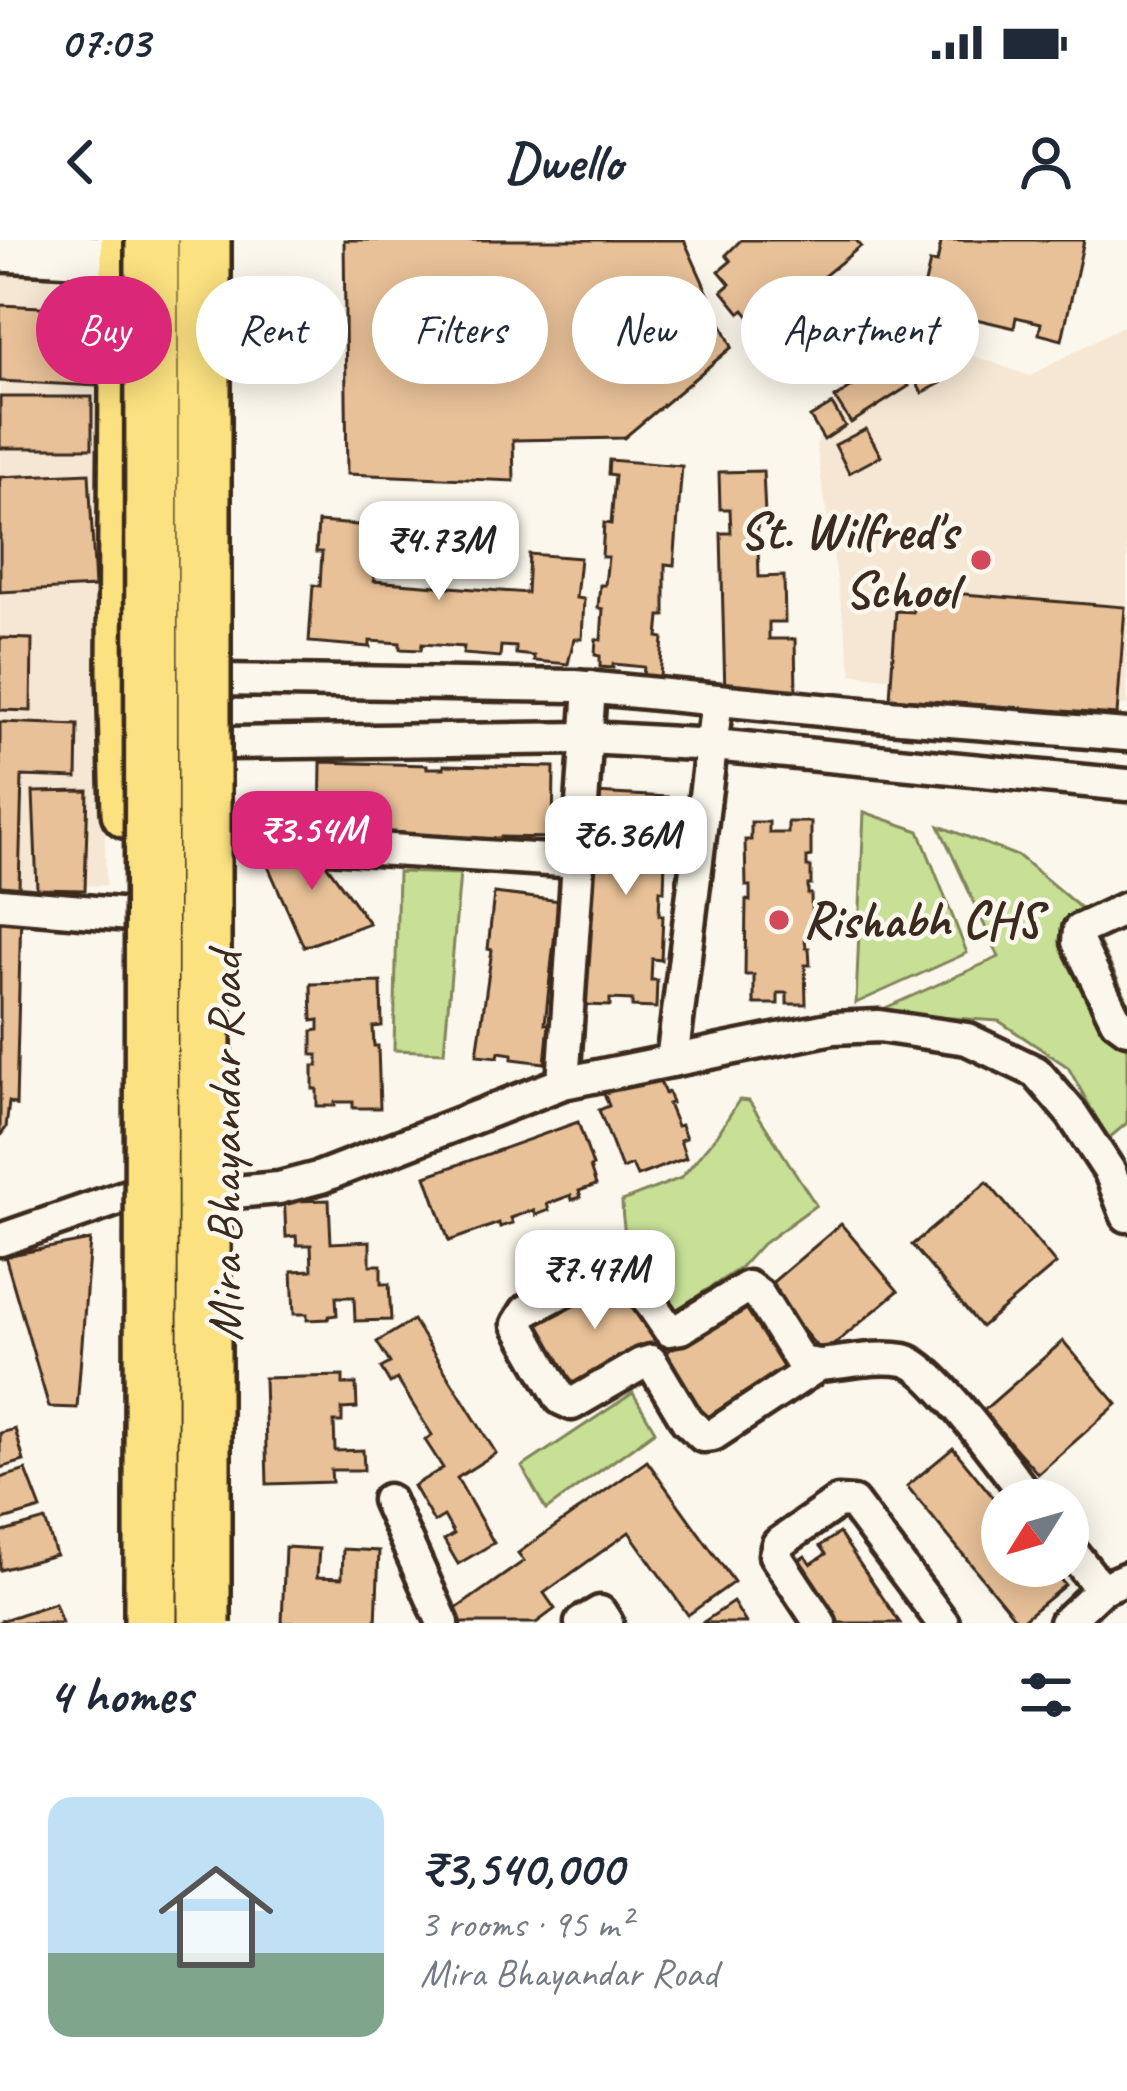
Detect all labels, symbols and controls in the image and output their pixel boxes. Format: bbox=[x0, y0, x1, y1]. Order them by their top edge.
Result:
text: 07:03 bbox=[60, 14, 150, 71]
text: Dwello bbox=[505, 128, 622, 196]
icon: back bbox=[48, 129, 114, 195]
icon: person bbox=[1013, 129, 1079, 195]
chip: Buy bbox=[36, 276, 172, 384]
chip: Rent bbox=[196, 276, 348, 384]
chip: Filters bbox=[372, 276, 548, 384]
chip: New bbox=[572, 276, 717, 384]
chip: Apartment bbox=[741, 276, 979, 384]
place label: St. Wilfred's School bbox=[739, 499, 966, 622]
pin: ₹4.73M bbox=[341, 501, 537, 603]
text: ₹4.73M bbox=[386, 515, 492, 564]
marker: St. Wilfred's School bbox=[968, 547, 994, 573]
pin: ₹3.54M bbox=[214, 791, 410, 893]
pin: ₹6.36M bbox=[528, 796, 724, 898]
text: ₹3.54M bbox=[259, 805, 365, 854]
text: ₹6.36M bbox=[572, 810, 680, 859]
place label: Rishabh CHS bbox=[803, 888, 1049, 952]
marker: Rishabh CHS bbox=[766, 907, 792, 933]
street label: Mira Bhayandar Road bbox=[192, 945, 256, 1342]
pin: ₹7.47M bbox=[497, 1230, 693, 1332]
text: ₹7.47M bbox=[542, 1244, 648, 1293]
north arrow bbox=[981, 1479, 1089, 1587]
map controls bbox=[981, 1479, 1089, 1587]
icon: filters bbox=[1013, 1662, 1079, 1728]
text: 4 homes bbox=[48, 1663, 192, 1727]
text: ₹3,540,000 bbox=[420, 1836, 623, 1900]
icon: home bbox=[144, 1845, 288, 1989]
text: 3 rooms · 95 m² bbox=[420, 1900, 631, 1949]
text: Mira Bhayandar Road bbox=[420, 1949, 718, 1998]

